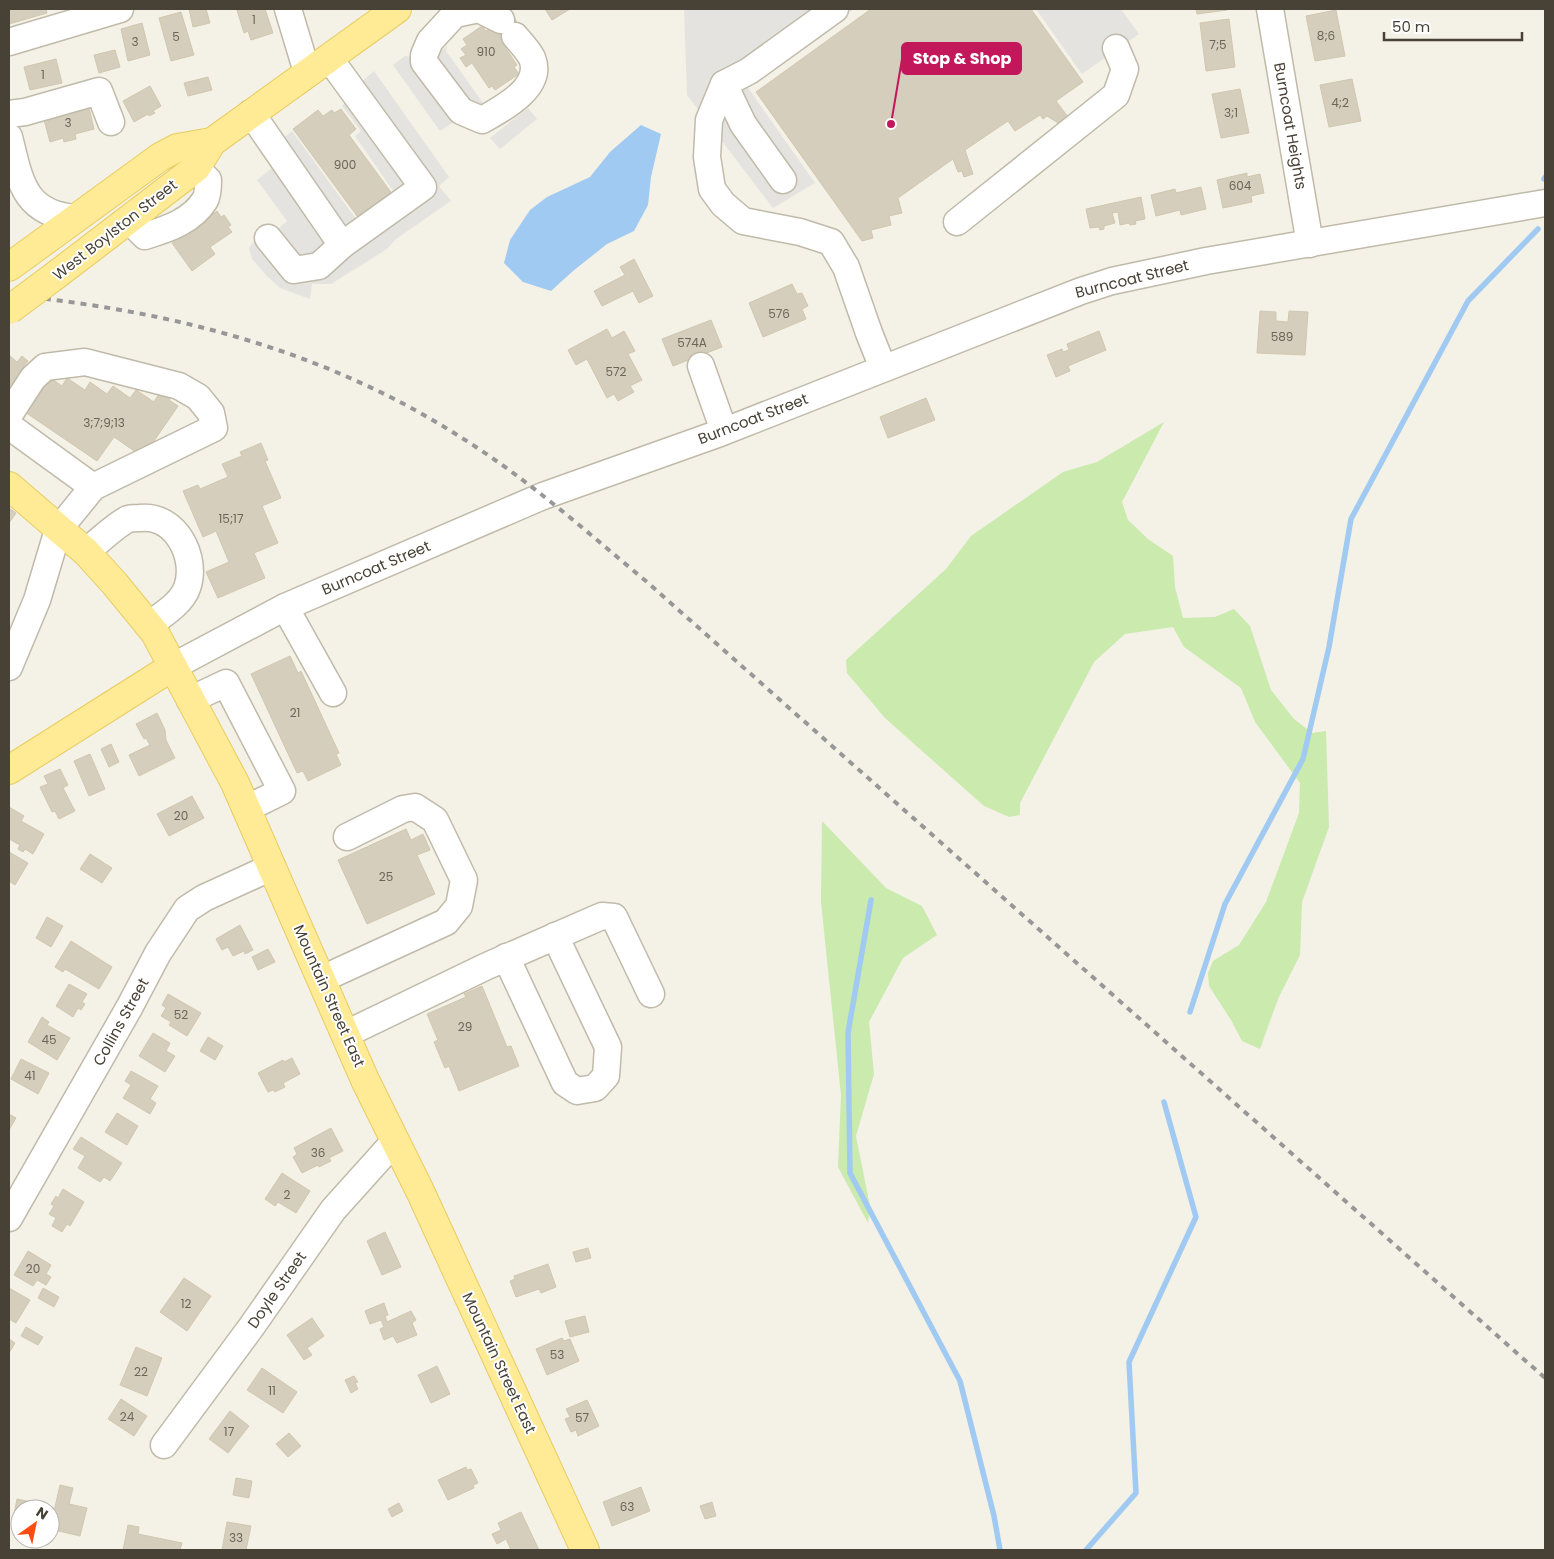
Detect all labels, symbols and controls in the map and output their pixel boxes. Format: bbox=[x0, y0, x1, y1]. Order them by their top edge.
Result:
scale bar bbox=[1384, 10, 1522, 42]
house number: 1 bbox=[252, 11, 256, 28]
text: 50 m bbox=[1392, 16, 1430, 37]
house number: 8;6 bbox=[1317, 27, 1335, 44]
house number: 5 bbox=[172, 28, 180, 45]
house number: 3 bbox=[131, 33, 139, 50]
house number: 7;5 bbox=[1209, 36, 1227, 53]
house number: 910 bbox=[477, 43, 495, 60]
callout: Stop & Shop bbox=[902, 43, 1021, 74]
text: Stop & Shop bbox=[913, 47, 1011, 70]
street label: Burncoat Heights bbox=[1269, 61, 1312, 191]
house number: 1 bbox=[41, 66, 45, 83]
house number: 4;2 bbox=[1331, 94, 1349, 111]
house number: 3;1 bbox=[1224, 104, 1238, 121]
house number: 3 bbox=[64, 114, 72, 131]
house number: 900 bbox=[334, 156, 356, 173]
street label: West Boylston Street bbox=[48, 174, 181, 285]
house number: 604 bbox=[1229, 177, 1252, 194]
street label: Burncoat Street bbox=[1073, 254, 1191, 303]
house number: 576 bbox=[768, 305, 790, 322]
house number: 589 bbox=[1271, 328, 1293, 345]
house number: 574A bbox=[677, 334, 707, 351]
house number: 572 bbox=[606, 363, 627, 380]
street label: Burncoat Street bbox=[695, 388, 811, 449]
house number: 3;7;9;13 bbox=[83, 414, 125, 431]
house number: 15;17 bbox=[219, 510, 244, 527]
street label: Burncoat Street bbox=[318, 535, 433, 600]
house number: 21 bbox=[290, 704, 300, 721]
house number: 20 bbox=[174, 807, 188, 824]
house number: 25 bbox=[379, 868, 393, 885]
street label: Mountain Street East bbox=[289, 921, 370, 1070]
street label: Collins Street bbox=[88, 974, 153, 1070]
house number: 52 bbox=[174, 1006, 188, 1023]
house number: 29 bbox=[458, 1018, 472, 1035]
house number: 45 bbox=[41, 1031, 57, 1048]
house number: 41 bbox=[24, 1067, 36, 1084]
house number: 36 bbox=[311, 1144, 325, 1161]
house number: 2 bbox=[284, 1186, 291, 1203]
street label: Doyle Street bbox=[242, 1247, 311, 1332]
house number: 20 bbox=[26, 1260, 40, 1277]
street label: Mountain Street East bbox=[457, 1289, 541, 1437]
house number: 12 bbox=[181, 1295, 191, 1312]
house number: 53 bbox=[550, 1346, 564, 1363]
house number: 22 bbox=[134, 1363, 148, 1380]
house number: 11 bbox=[268, 1382, 276, 1399]
house number: 24 bbox=[120, 1408, 135, 1425]
house number: 57 bbox=[575, 1409, 589, 1426]
house number: 17 bbox=[224, 1423, 235, 1440]
house number: 63 bbox=[620, 1498, 634, 1515]
north arrow bbox=[10, 1499, 60, 1549]
text: N bbox=[32, 1502, 52, 1524]
house number: 33 bbox=[229, 1529, 243, 1546]

